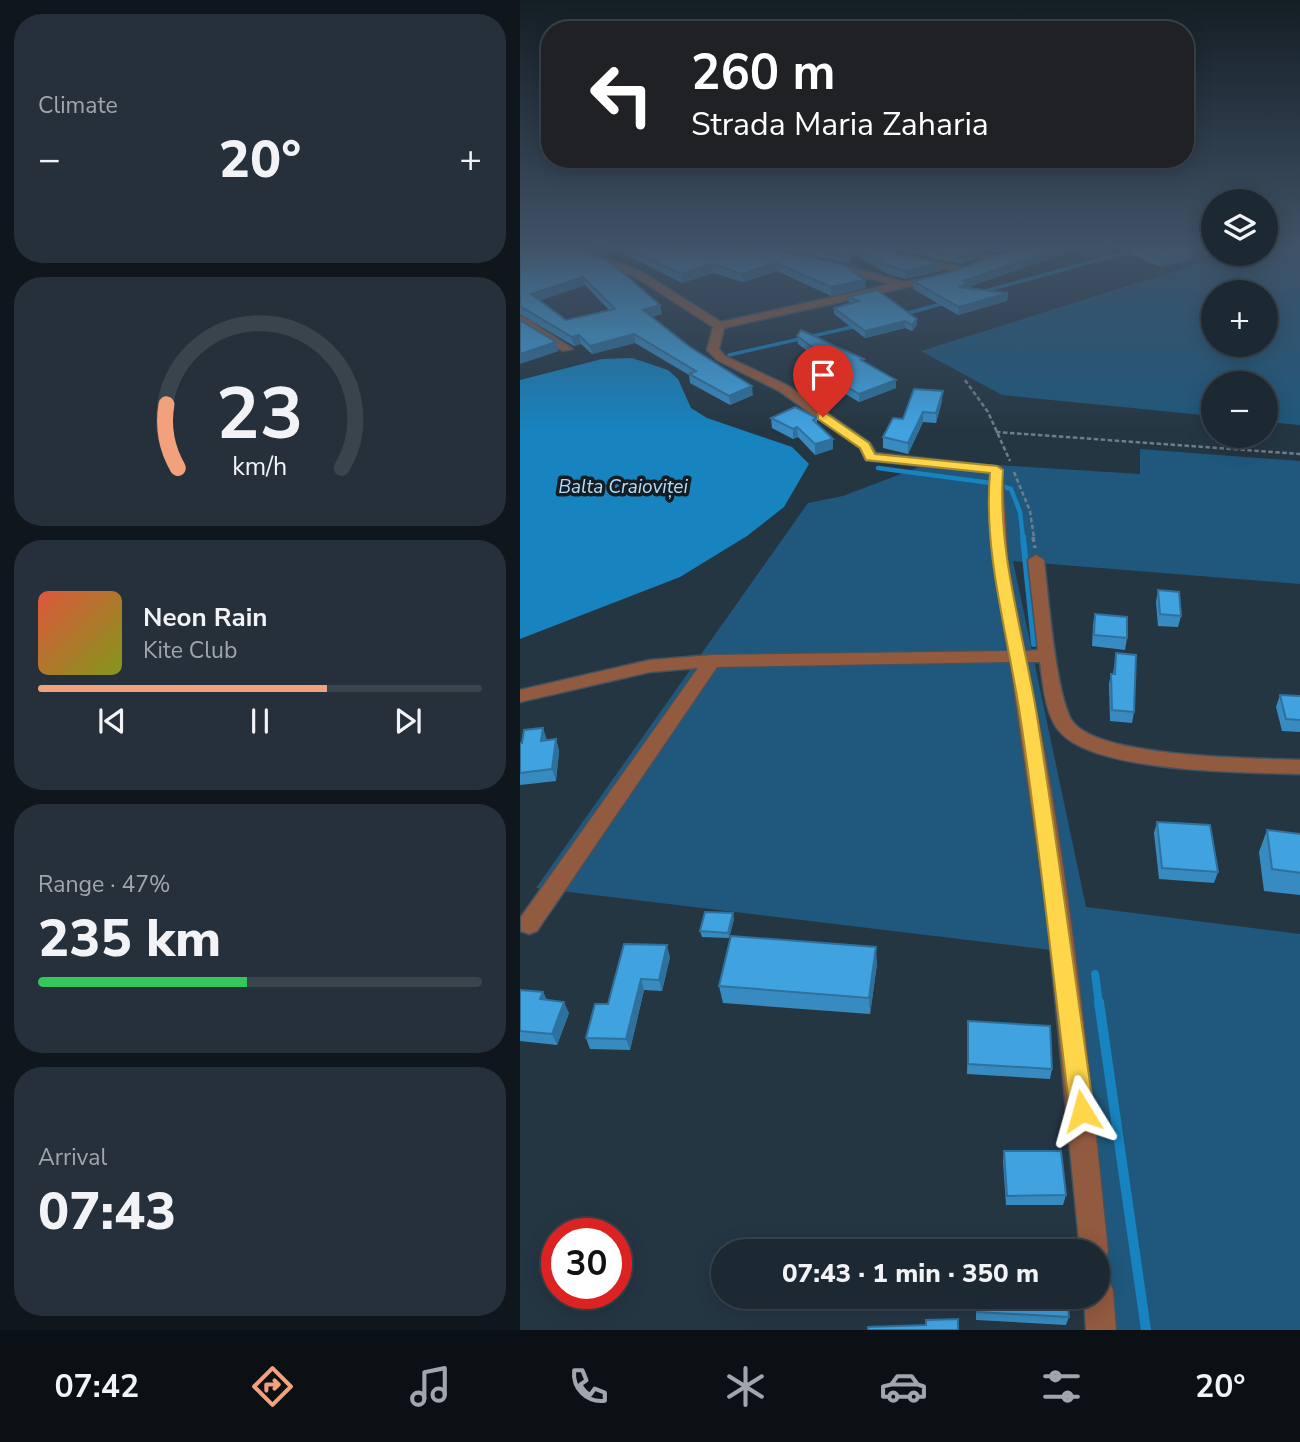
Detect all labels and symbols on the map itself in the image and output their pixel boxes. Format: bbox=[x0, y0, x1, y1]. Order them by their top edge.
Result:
pin bbox=[793, 345, 853, 417]
water label: Balta Craioviței bbox=[558, 474, 688, 500]
position arrow bbox=[1045, 1074, 1119, 1148]
speed limit sign: 30 bbox=[541, 1218, 632, 1309]

